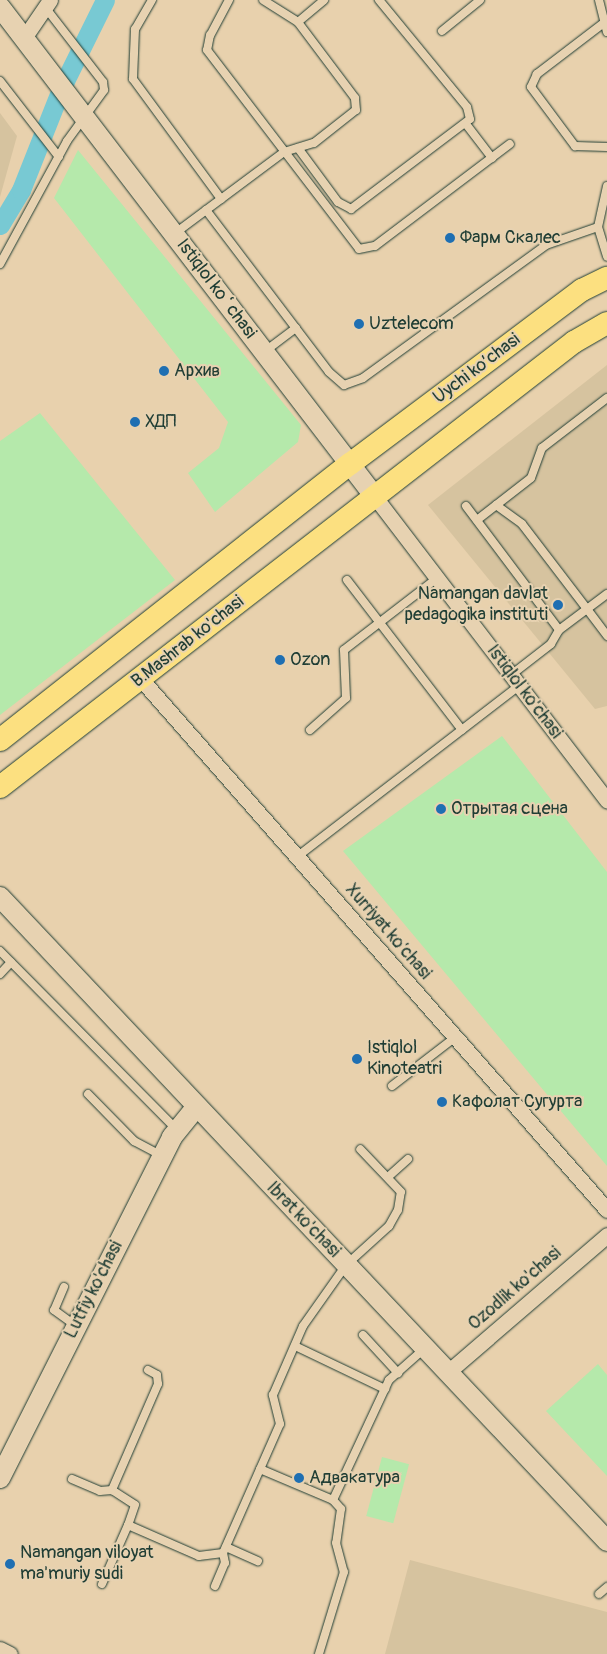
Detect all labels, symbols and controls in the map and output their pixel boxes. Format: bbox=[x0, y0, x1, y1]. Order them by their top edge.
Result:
place label: Фарм Скалес bbox=[460, 227, 561, 249]
marker: Фарм Скалес bbox=[444, 232, 456, 244]
street label: Istiqlol koʻchasi bbox=[171, 235, 261, 343]
place label: Uztelecom bbox=[369, 313, 454, 335]
marker: Uztelecom bbox=[353, 318, 365, 330]
street label: Uychi ko’chasi bbox=[429, 329, 525, 409]
place label: Архив bbox=[174, 360, 220, 382]
marker: Архив bbox=[158, 365, 170, 377]
place label: ХДП bbox=[145, 411, 176, 433]
marker: ХДП bbox=[129, 416, 141, 428]
place label: Namangan davlat pedagogika instituti bbox=[405, 584, 548, 626]
street label: B.Mashrab ko'chasi bbox=[127, 591, 249, 693]
marker: Namangan davlat pedagogika instituti bbox=[552, 599, 564, 611]
street label: Istiqlol ko'chasi bbox=[482, 641, 566, 743]
place label: Ozon bbox=[290, 649, 330, 671]
marker: Ozon bbox=[274, 654, 286, 666]
place label: Отрытая сцена bbox=[451, 798, 568, 820]
marker: Отрытая сцена bbox=[435, 803, 447, 815]
street label: Xurriyat ko‘chasi bbox=[340, 880, 436, 984]
place label: Istiqlol Kinoteatri bbox=[367, 1038, 442, 1080]
marker: Istiqlol Kinoteatri bbox=[351, 1053, 363, 1065]
place label: Кафолат Сугурта bbox=[452, 1091, 582, 1113]
marker: Кафолат Сугурта bbox=[436, 1096, 448, 1108]
street label: Ibrat ko'chasi bbox=[261, 1178, 345, 1262]
street label: Lutfiy ko'chasi bbox=[60, 1238, 128, 1342]
street label: Ozodlik ko'chasi bbox=[464, 1243, 566, 1335]
place label: Адвакатура bbox=[309, 1467, 400, 1489]
marker: Адвакатура bbox=[293, 1472, 305, 1484]
place label: Namangan viloyat ma'muriy sudi bbox=[20, 1543, 154, 1586]
marker: Namangan viloyat ma'muriy sudi bbox=[4, 1558, 16, 1570]

